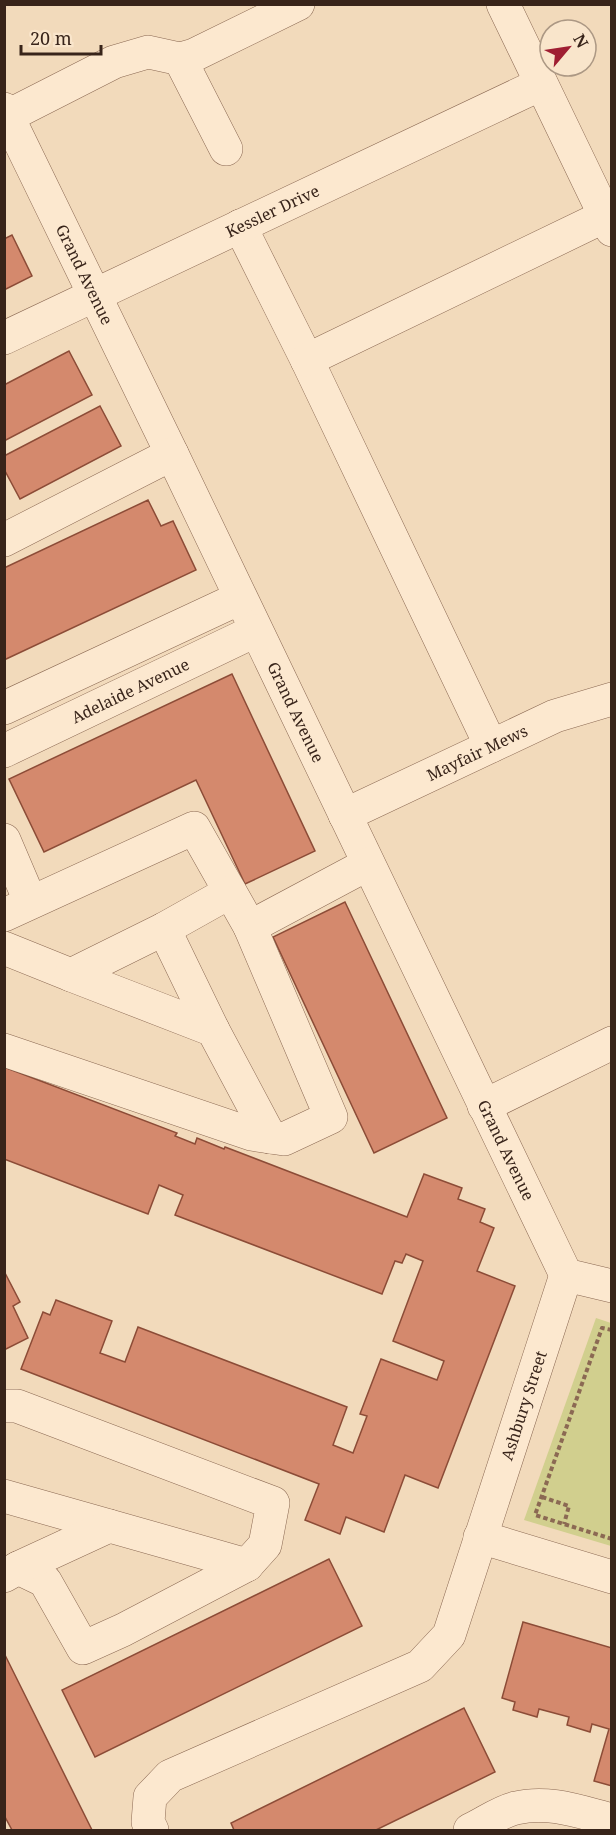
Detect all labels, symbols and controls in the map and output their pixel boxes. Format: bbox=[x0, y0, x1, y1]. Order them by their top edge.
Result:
scale bar bbox=[21, 18, 100, 56]
north arrow bbox=[538, 18, 598, 78]
text: 20 m bbox=[30, 26, 72, 50]
text: N bbox=[568, 30, 594, 52]
street label: Kessler Drive bbox=[222, 179, 323, 243]
street label: Grand Avenue bbox=[51, 221, 118, 328]
street label: Adelaide Avenue bbox=[68, 653, 193, 728]
street label: Grand Avenue bbox=[262, 658, 329, 766]
street label: Mayfair Mews bbox=[423, 720, 531, 786]
street label: Grand Avenue bbox=[473, 1096, 540, 1204]
street label: Ashbury Street bbox=[496, 1347, 552, 1463]

